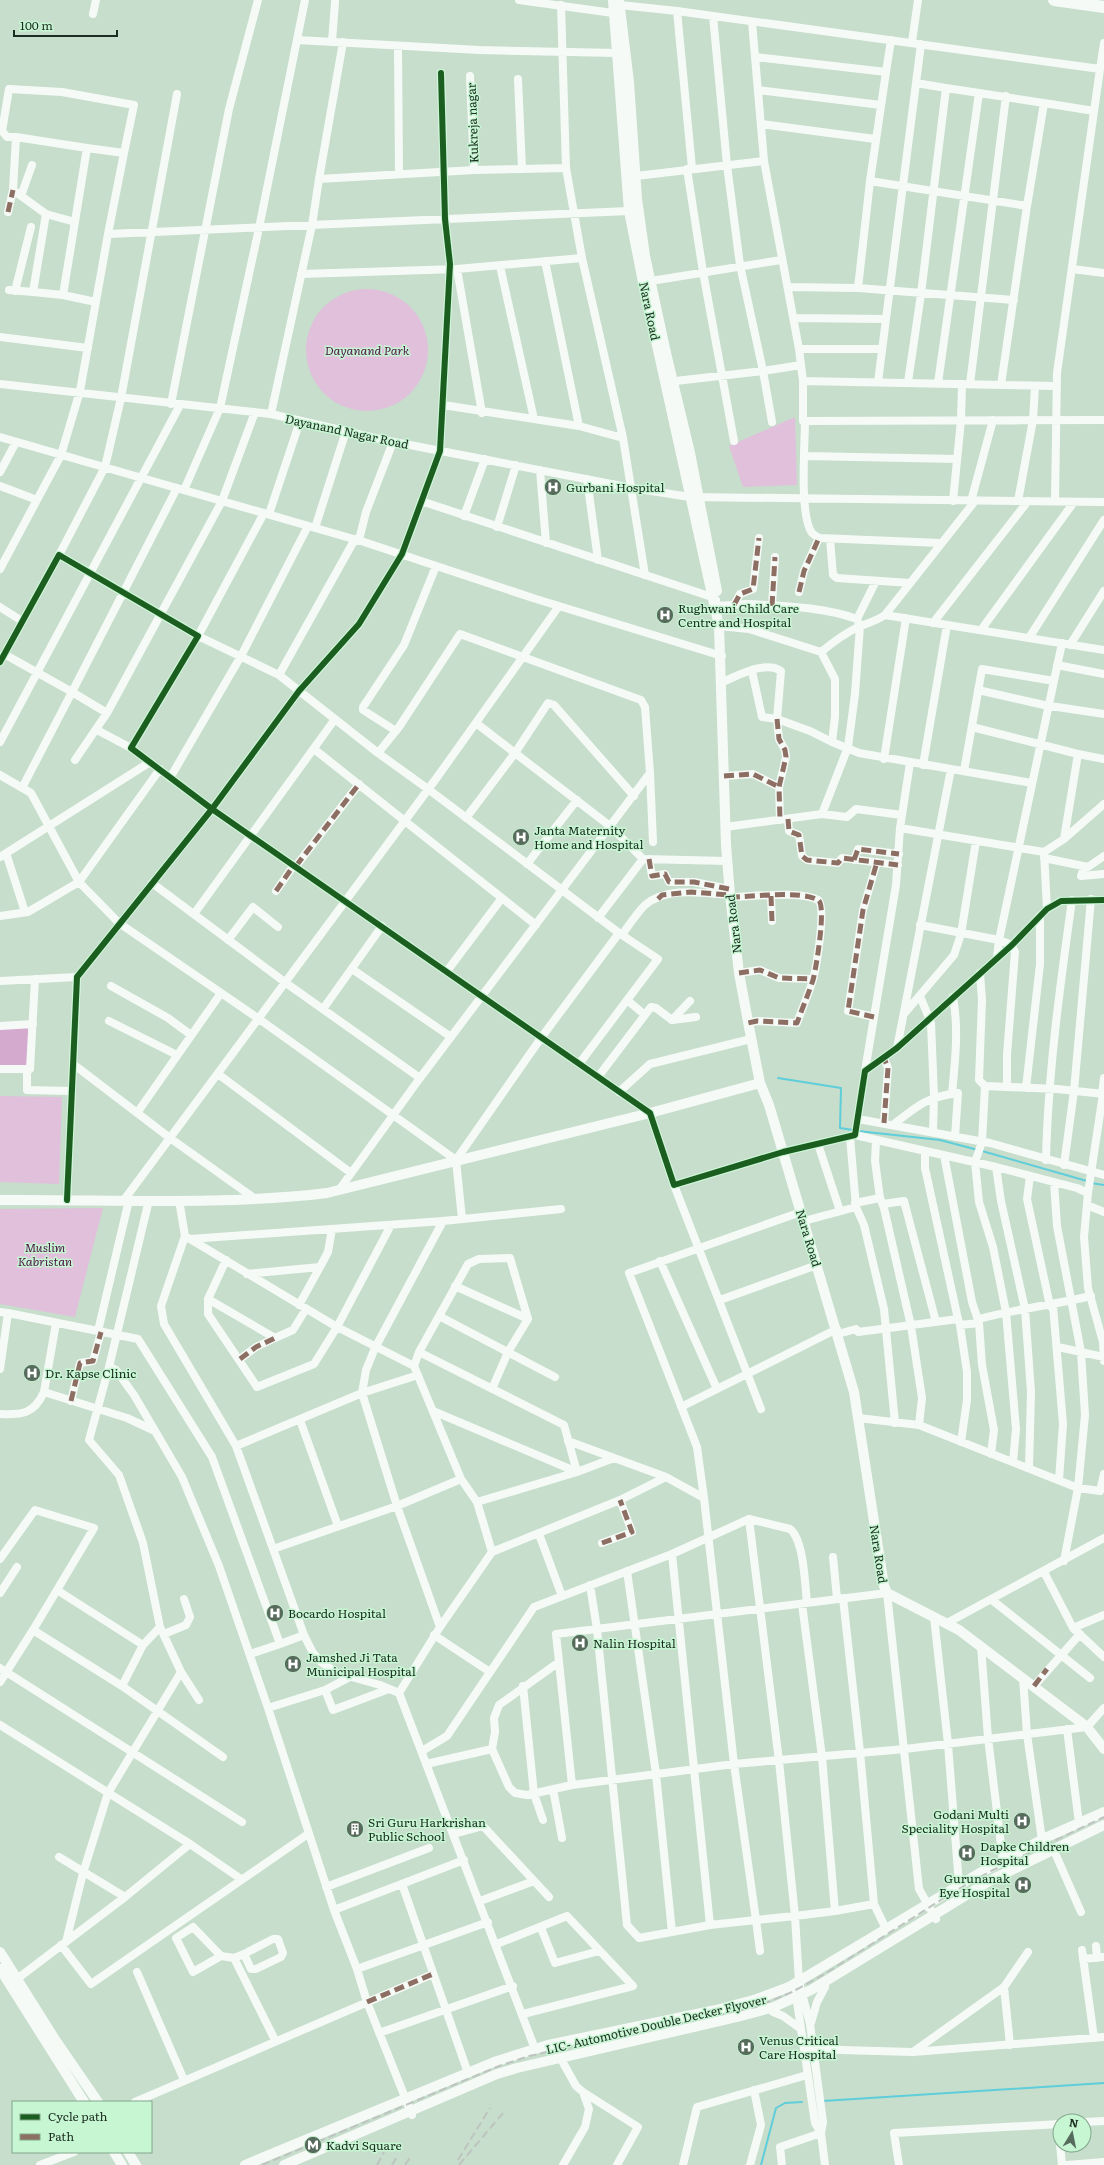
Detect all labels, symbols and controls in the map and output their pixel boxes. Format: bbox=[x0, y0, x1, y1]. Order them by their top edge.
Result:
scale bar bbox=[14, 12, 117, 38]
text: 100 m bbox=[20, 16, 53, 34]
street label: Kukreja nagar bbox=[462, 82, 482, 164]
street label: Nara Road bbox=[635, 280, 665, 343]
park label: Dayanand Park bbox=[325, 341, 410, 359]
street label: Dayanand Nagar Road bbox=[284, 409, 411, 453]
hospital icon: Gurbani Hospital bbox=[543, 477, 563, 497]
place label: Gurbani Hospital bbox=[566, 478, 665, 496]
place label: Rughwani Child Care Centre and Hospital bbox=[678, 599, 799, 631]
hospital icon: Rughwani Child Care Centre and Hospital bbox=[655, 605, 675, 625]
place label: Janta Maternity Home and Hospital bbox=[534, 821, 644, 853]
hospital icon: Janta Maternity Home and Hospital bbox=[511, 827, 531, 847]
street label: Nara Road bbox=[720, 893, 746, 955]
street label: Nara Road bbox=[792, 1207, 826, 1270]
park label: Muslim Kabristan bbox=[18, 1238, 72, 1270]
hospital icon: Dr. Kapse Clinic bbox=[22, 1363, 42, 1383]
place label: Dr. Kapse Clinic bbox=[45, 1364, 136, 1382]
street label: Nara Road bbox=[865, 1523, 893, 1585]
hospital icon: Bocardo Hospital bbox=[265, 1603, 285, 1623]
place label: Bocardo Hospital bbox=[288, 1604, 386, 1622]
hospital icon: Nalin Hospital bbox=[570, 1633, 590, 1653]
place label: Nalin Hospital bbox=[593, 1634, 676, 1652]
place label: Jamshed Ji Tata Municipal Hospital bbox=[306, 1648, 416, 1680]
hospital icon: Jamshed Ji Tata Municipal Hospital bbox=[283, 1654, 303, 1674]
place label: Godani Multi Speciality Hospital bbox=[901, 1805, 1009, 1837]
hospital icon: Godani Multi Speciality Hospital bbox=[1012, 1811, 1032, 1831]
place label: Sri Guru Harkrishan Public School bbox=[368, 1813, 486, 1845]
building icon: Sri Guru Harkrishan Public School bbox=[345, 1819, 365, 1839]
place label: Dapke Children Hospital bbox=[980, 1837, 1070, 1869]
hospital icon: Dapke Children Hospital bbox=[957, 1843, 977, 1863]
place label: Gurunanak Eye Hospital bbox=[939, 1869, 1011, 1901]
hospital icon: Gurunanak Eye Hospital bbox=[1013, 1875, 1033, 1895]
street label: LIC- Automotive Double Decker Flyover bbox=[544, 1990, 768, 2058]
place label: Venus Critical Care Hospital bbox=[759, 2031, 839, 2063]
hospital icon: Venus Critical Care Hospital bbox=[736, 2037, 756, 2057]
legend bbox=[12, 2101, 152, 2153]
text: Cycle path bbox=[48, 2107, 108, 2125]
north arrow bbox=[1052, 2113, 1092, 2153]
text: N bbox=[1068, 2113, 1080, 2131]
text: Path bbox=[48, 2127, 74, 2145]
metro station icon: Kadvi Square bbox=[303, 2135, 323, 2155]
place label: Kadvi Square bbox=[326, 2136, 402, 2154]

